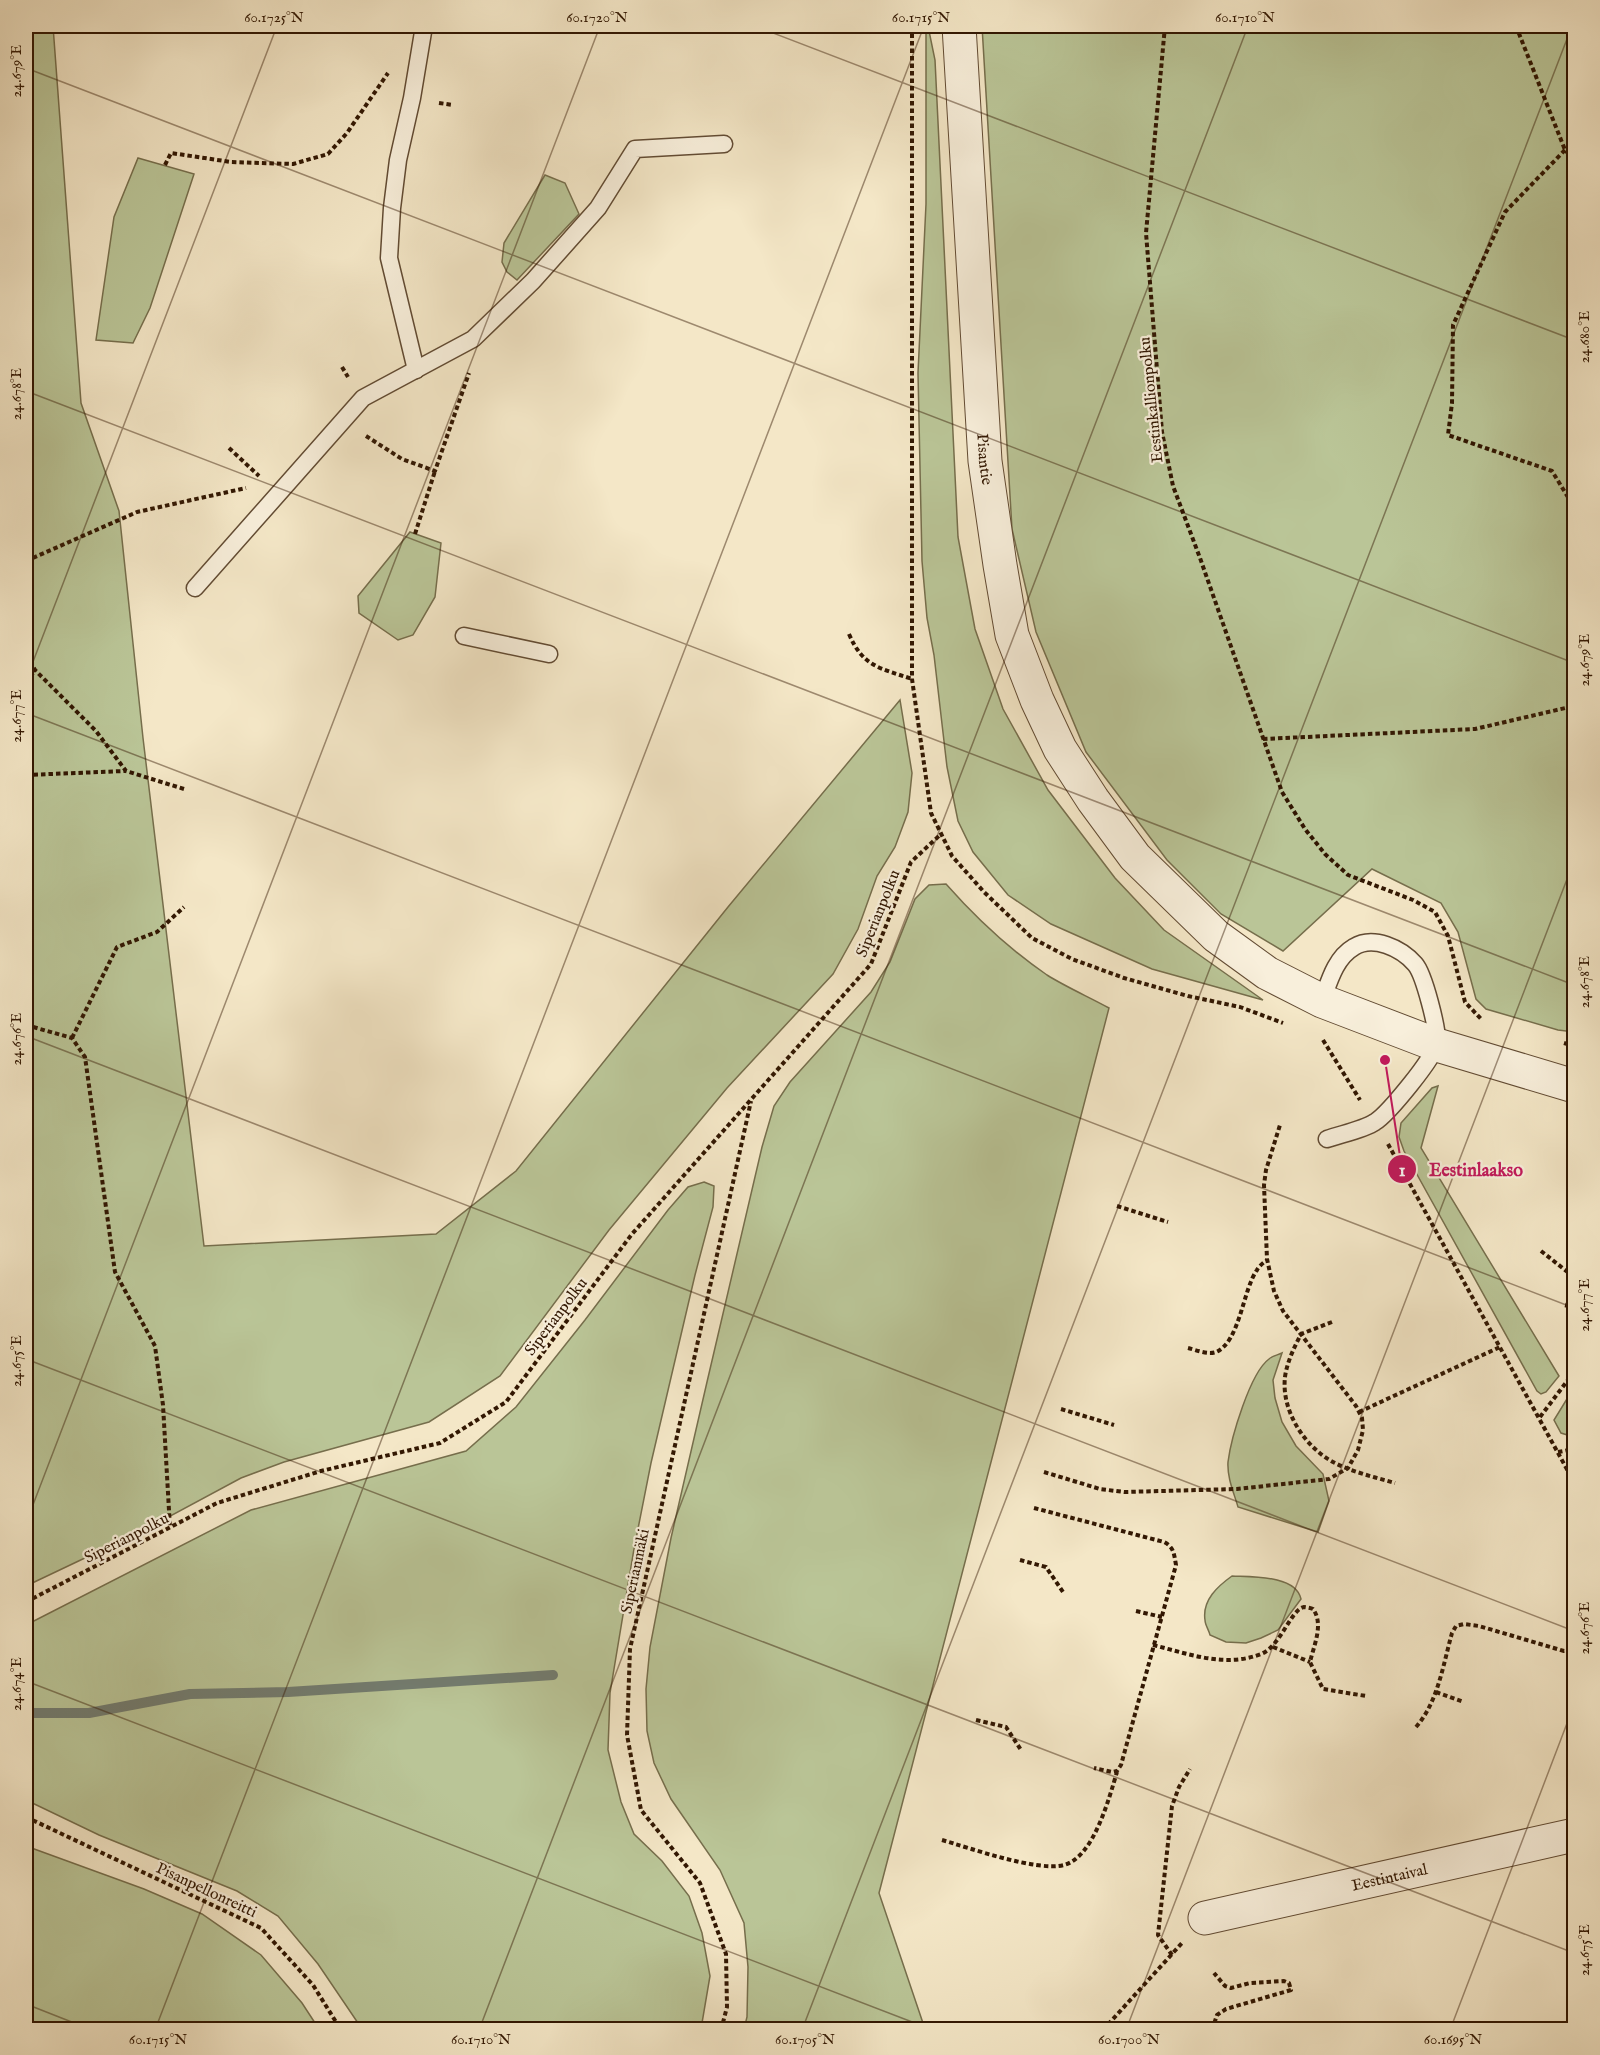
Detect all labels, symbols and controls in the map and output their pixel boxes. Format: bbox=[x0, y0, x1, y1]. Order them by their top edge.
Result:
text: 60.1725°N bbox=[244, 8, 304, 27]
text: 60.1720°N bbox=[566, 8, 628, 27]
text: 60.1715°N bbox=[892, 8, 950, 27]
text: 60.1710°N bbox=[1215, 8, 1275, 27]
text: 24.679°E bbox=[7, 45, 26, 97]
text: 24.680°E bbox=[1575, 311, 1594, 363]
street label: Eestinkallionpolku bbox=[1135, 336, 1169, 464]
text: 24.678°E bbox=[7, 368, 26, 420]
street label: Pisantie bbox=[971, 433, 996, 486]
text: 24.679°E bbox=[1575, 634, 1594, 686]
text: 24.677°E bbox=[7, 689, 26, 743]
street label: Siperianpolku bbox=[852, 867, 905, 960]
text: 24.678°E bbox=[1575, 956, 1594, 1008]
text: 24.676°E bbox=[7, 1013, 26, 1065]
callout: Eestinlaakso bbox=[1387, 1151, 1534, 1187]
text: 1 bbox=[1399, 1160, 1406, 1183]
text: Eestinlaakso bbox=[1429, 1160, 1523, 1183]
street label: Siperianpolku bbox=[521, 1274, 592, 1360]
text: 24.677°E bbox=[1575, 1278, 1594, 1332]
text: 24.675°E bbox=[7, 1335, 26, 1387]
street label: Siperianpolku bbox=[81, 1509, 173, 1569]
street label: Siperianmäki bbox=[617, 1527, 655, 1616]
text: 24.676°E bbox=[1575, 1602, 1594, 1654]
text: 24.674°E bbox=[7, 1657, 26, 1711]
street label: Pisanpellonreitti bbox=[152, 1859, 260, 1923]
street label: Eestintaival bbox=[1350, 1860, 1430, 1897]
text: 24.675°E bbox=[1575, 1924, 1594, 1976]
text: 60.1715°N bbox=[129, 2030, 187, 2049]
text: 60.1710°N bbox=[451, 2030, 511, 2049]
text: 60.1705°N bbox=[775, 2030, 835, 2049]
text: 60.1700°N bbox=[1098, 2030, 1160, 2049]
text: 60.1695°N bbox=[1424, 2030, 1482, 2049]

